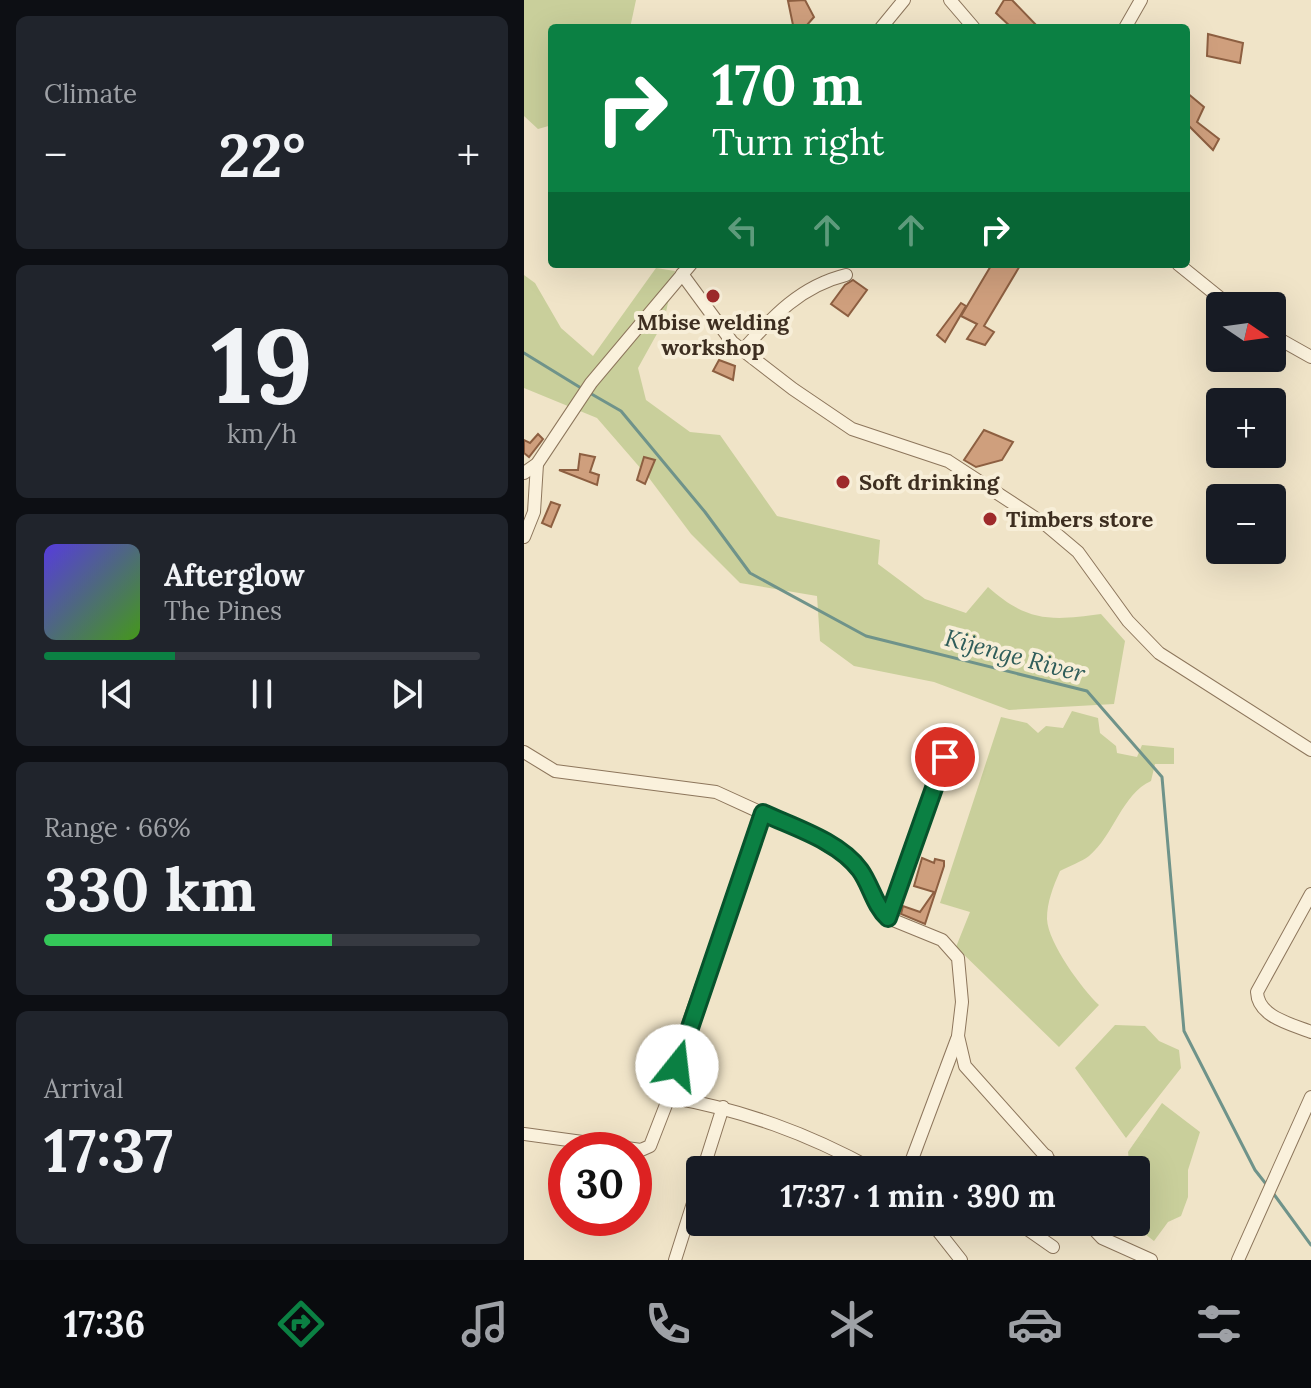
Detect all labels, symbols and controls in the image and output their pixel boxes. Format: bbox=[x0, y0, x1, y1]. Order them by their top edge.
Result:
text: 170 m bbox=[712, 49, 863, 120]
icon: right bbox=[580, 56, 684, 160]
text: Climate bbox=[44, 77, 137, 110]
text: 22° bbox=[219, 117, 305, 193]
text: Turn right bbox=[712, 119, 885, 165]
text: − bbox=[44, 127, 67, 183]
text: + bbox=[457, 127, 480, 183]
icon: left bbox=[721, 208, 765, 252]
icon: ahead bbox=[805, 208, 849, 252]
icon: ahead bbox=[889, 208, 933, 252]
icon: right bbox=[973, 208, 1017, 252]
marker: Mbise welding workshop bbox=[704, 287, 722, 305]
north arrow bbox=[1206, 292, 1286, 372]
map controls bbox=[1206, 292, 1286, 564]
text: 19 bbox=[211, 298, 313, 431]
place label: Mbise welding workshop bbox=[637, 308, 790, 361]
button: + bbox=[1206, 388, 1286, 468]
text: km/h bbox=[227, 417, 297, 450]
place label: Soft drinking bbox=[859, 468, 1000, 496]
marker: Soft drinking bbox=[834, 473, 852, 491]
button: − bbox=[1206, 484, 1286, 564]
place label: Timbers store bbox=[1006, 505, 1154, 533]
marker: Timbers store bbox=[981, 510, 999, 528]
text: Afterglow bbox=[164, 556, 305, 594]
text: The Pines bbox=[164, 594, 282, 627]
water label: Kijenge River bbox=[941, 622, 1089, 689]
icon: previous bbox=[95, 672, 139, 716]
icon: pause bbox=[240, 672, 284, 716]
icon: next bbox=[385, 672, 429, 716]
pin bbox=[911, 723, 979, 791]
icon: arrive bbox=[923, 735, 967, 779]
text: Range · 66% bbox=[44, 811, 191, 844]
text: 330 km bbox=[44, 851, 256, 927]
position arrow bbox=[635, 1024, 719, 1108]
text: Arrival bbox=[44, 1072, 123, 1105]
text: 17:37 bbox=[44, 1112, 173, 1188]
speed limit sign: 30 bbox=[548, 1132, 652, 1236]
text: 17:37 · 1 min · 390 m bbox=[780, 1177, 1056, 1215]
icon: directions bbox=[273, 1296, 329, 1352]
icon: music bbox=[457, 1296, 513, 1352]
icon: phone bbox=[640, 1296, 696, 1352]
icon: climate bbox=[824, 1296, 880, 1352]
icon: car bbox=[1007, 1296, 1063, 1352]
icon: filters bbox=[1191, 1296, 1247, 1352]
text: 17:36 bbox=[64, 1301, 145, 1347]

